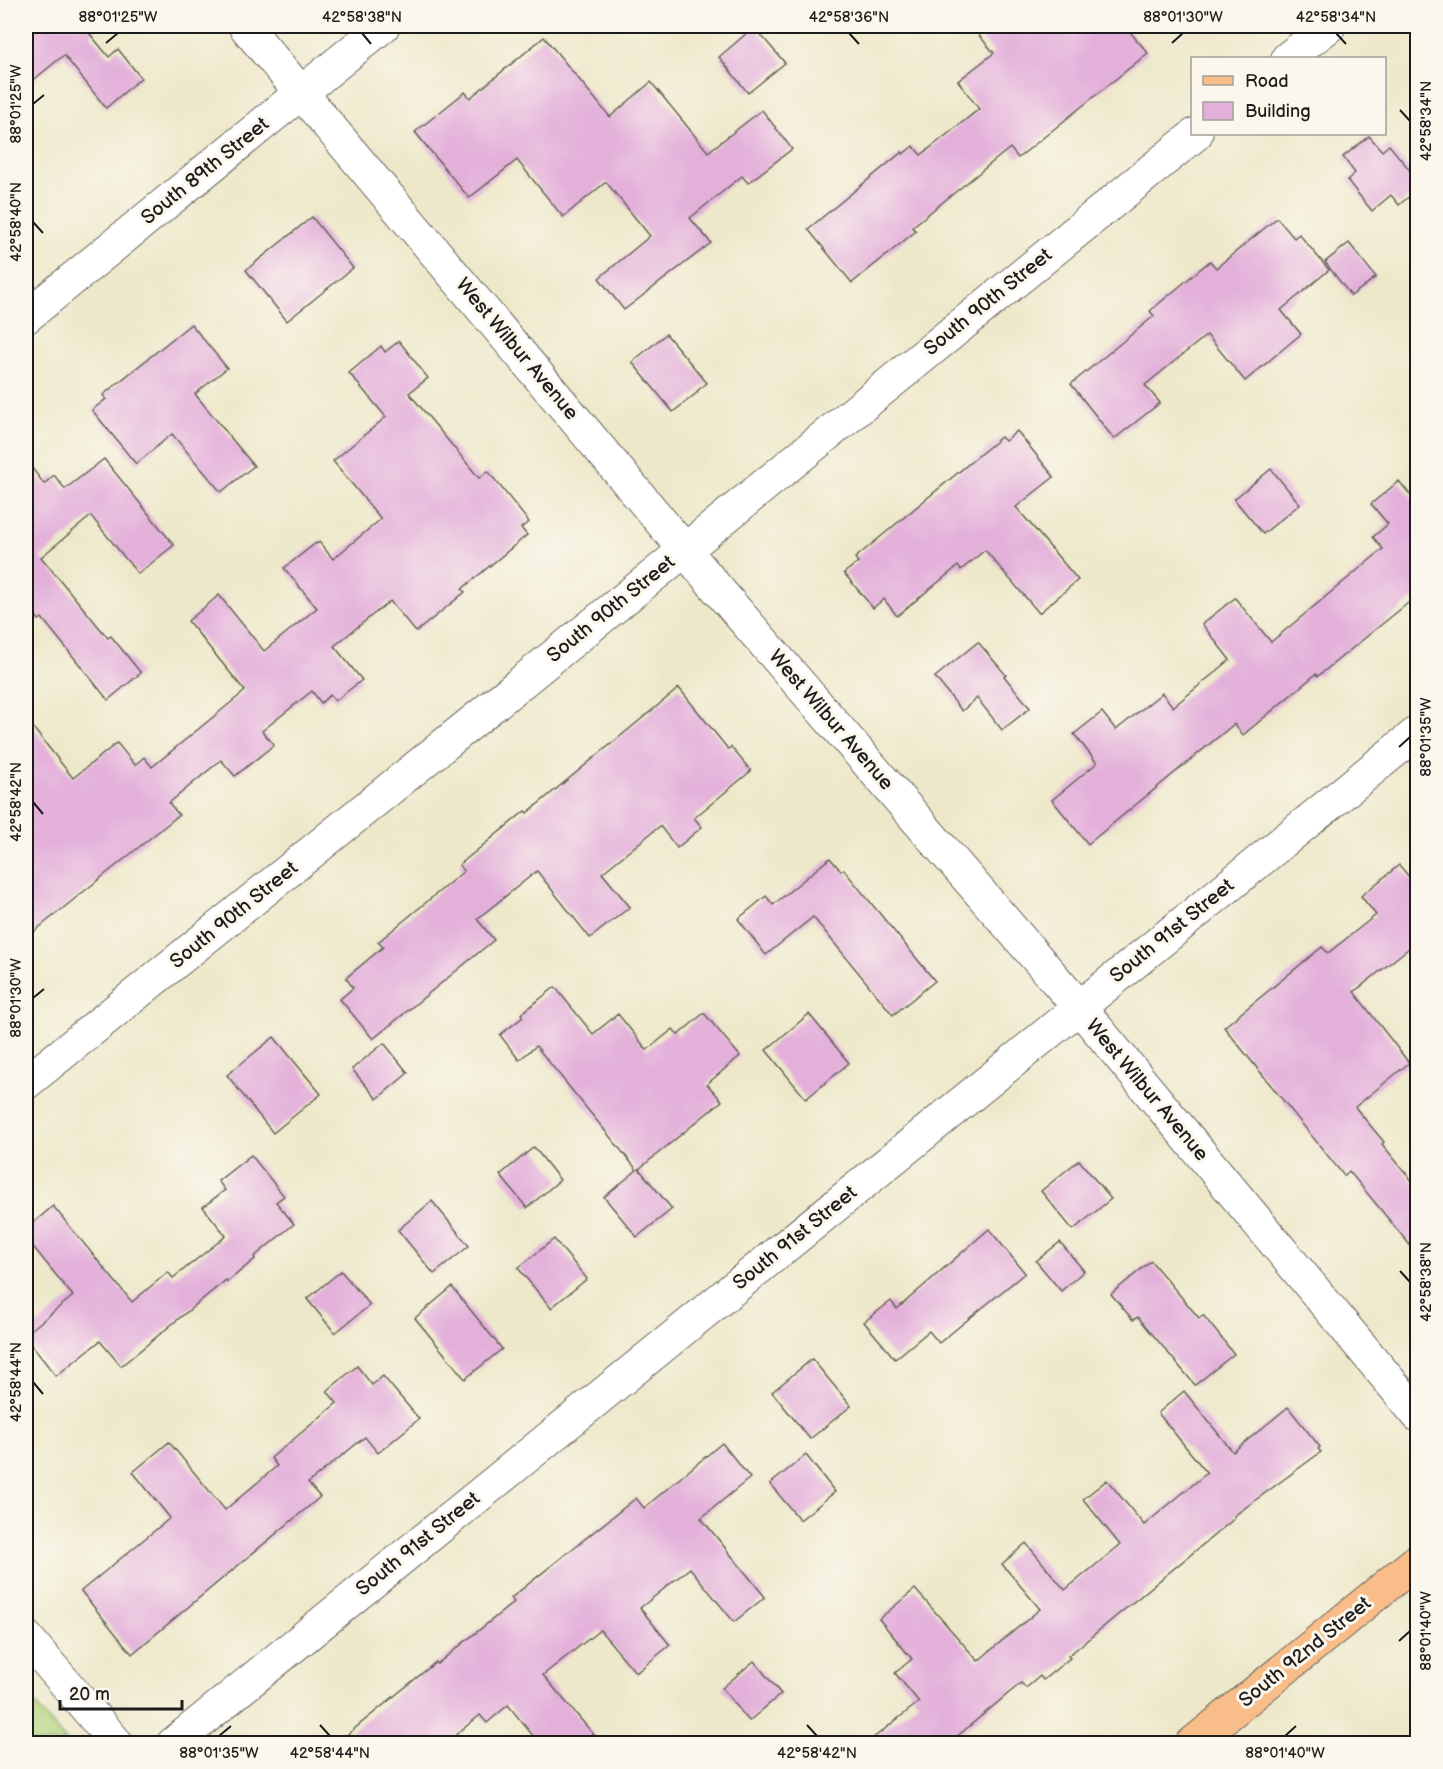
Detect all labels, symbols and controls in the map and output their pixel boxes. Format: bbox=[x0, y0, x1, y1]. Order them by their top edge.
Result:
text: 88°01'25"W bbox=[78, 8, 158, 27]
text: 42°58'38"N bbox=[322, 8, 402, 27]
text: 42°58'36"N bbox=[809, 8, 889, 27]
text: 88°01'30"W bbox=[1143, 8, 1223, 27]
text: 42°58'34"N bbox=[1296, 8, 1376, 27]
legend bbox=[1191, 57, 1386, 135]
text: 88°01'25"W bbox=[7, 64, 26, 144]
text: Road bbox=[1245, 71, 1289, 92]
text: 42°58'34"N bbox=[1417, 81, 1436, 161]
text: Building bbox=[1245, 101, 1311, 122]
street label: South 89th Street bbox=[136, 112, 274, 230]
text: 42°58'40"N bbox=[7, 182, 26, 262]
street label: South 90th Street bbox=[919, 243, 1057, 361]
street label: West Wilbur Avenue bbox=[451, 273, 583, 425]
street label: South 90th Street bbox=[542, 550, 680, 668]
street label: West Wilbur Avenue bbox=[764, 645, 899, 795]
text: 88°01'35"W bbox=[1417, 697, 1436, 777]
text: 42°58'42"N bbox=[7, 762, 26, 842]
street label: South 90th Street bbox=[165, 856, 303, 974]
street label: South 91st Street bbox=[1105, 874, 1239, 988]
text: 88°01'30"W bbox=[7, 958, 26, 1038]
street label: West Wilbur Avenue bbox=[1081, 1014, 1213, 1166]
street label: South 91st Street bbox=[728, 1181, 862, 1295]
text: 42°58'38"N bbox=[1417, 1242, 1436, 1322]
text: 42°58'44"N bbox=[7, 1342, 26, 1422]
street label: South 91st Street bbox=[351, 1487, 485, 1601]
street label: South 92nd Street bbox=[1234, 1591, 1376, 1713]
text: 88°01'40"W bbox=[1417, 1591, 1436, 1671]
scale bar bbox=[60, 1673, 182, 1711]
text: 20 m bbox=[69, 1684, 110, 1705]
text: 88°01'35"W bbox=[179, 1744, 259, 1763]
text: 42°58'44"N bbox=[290, 1744, 370, 1763]
text: 42°58'42"N bbox=[777, 1744, 857, 1763]
text: 88°01'40"W bbox=[1245, 1744, 1325, 1763]

